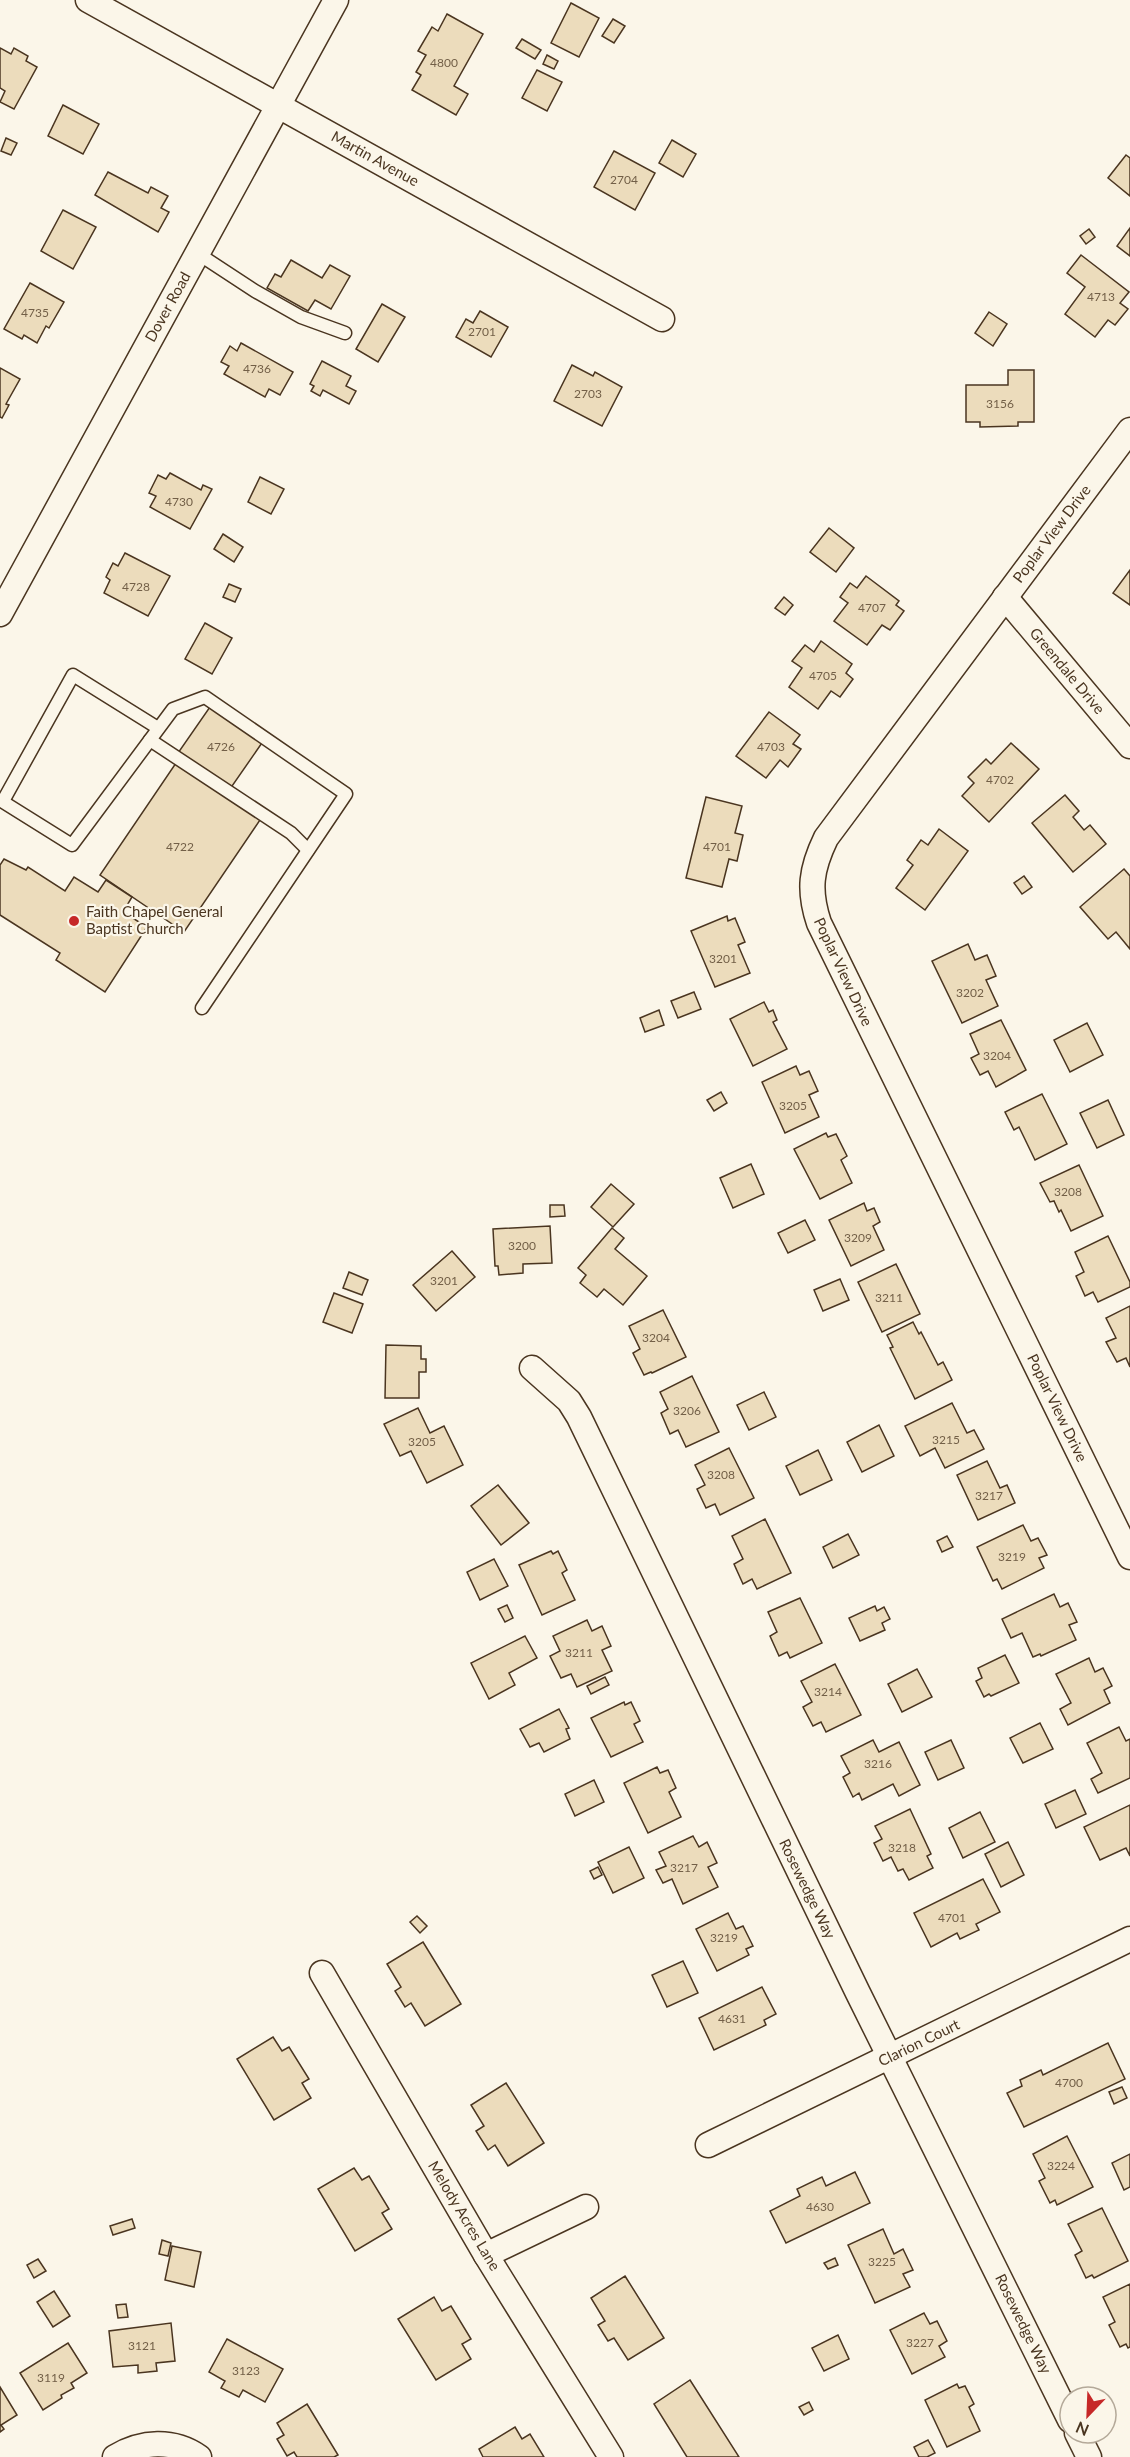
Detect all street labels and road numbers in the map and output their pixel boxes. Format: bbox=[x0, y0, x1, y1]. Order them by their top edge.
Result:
street label: Martin Avenue bbox=[329, 127, 422, 190]
street label: Dover Road bbox=[141, 268, 194, 345]
street label: Poplar View Drive bbox=[1009, 481, 1094, 586]
street label: Greendale Drive bbox=[1026, 624, 1109, 717]
street label: Poplar View Drive bbox=[811, 914, 877, 1029]
street label: Poplar View Drive bbox=[1024, 1351, 1092, 1464]
street label: Rosewedge Way bbox=[776, 1836, 840, 1942]
street label: Clarion Court bbox=[875, 2014, 963, 2070]
street label: Melody Acres Lane bbox=[425, 2157, 505, 2274]
street label: Rosewedge Way bbox=[992, 2271, 1056, 2377]

